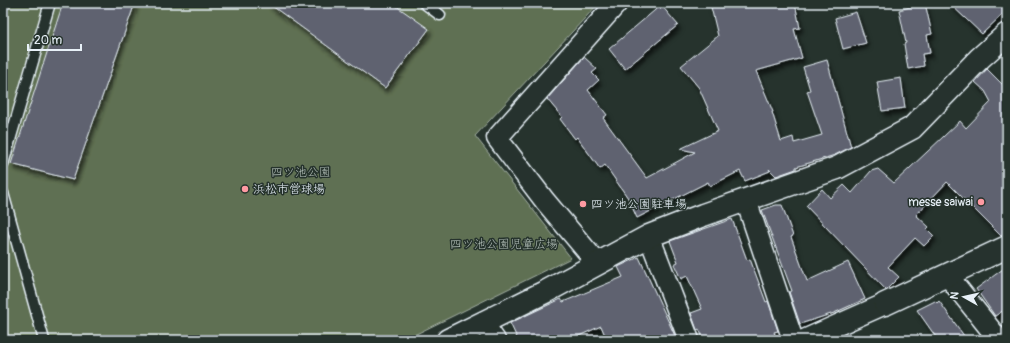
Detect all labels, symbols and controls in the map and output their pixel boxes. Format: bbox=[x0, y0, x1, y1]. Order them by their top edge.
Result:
scale bar bbox=[28, 26, 81, 52]
text: 20 m bbox=[34, 33, 63, 48]
park label: 四ツ池公園 bbox=[271, 165, 331, 180]
place label: 浜松市営球場 bbox=[253, 182, 325, 197]
marker: 浜松市営球場 bbox=[240, 184, 250, 194]
place label: messe saiwai bbox=[908, 195, 973, 210]
place label: 四ツ池公園駐車場 bbox=[591, 197, 687, 212]
marker: messe saiwai bbox=[976, 197, 986, 207]
marker: 四ツ池公園駐車場 bbox=[578, 199, 588, 209]
park label: 四ツ池公園児童広場 bbox=[450, 237, 558, 252]
north arrow bbox=[944, 277, 984, 317]
text: N bbox=[948, 291, 962, 300]

